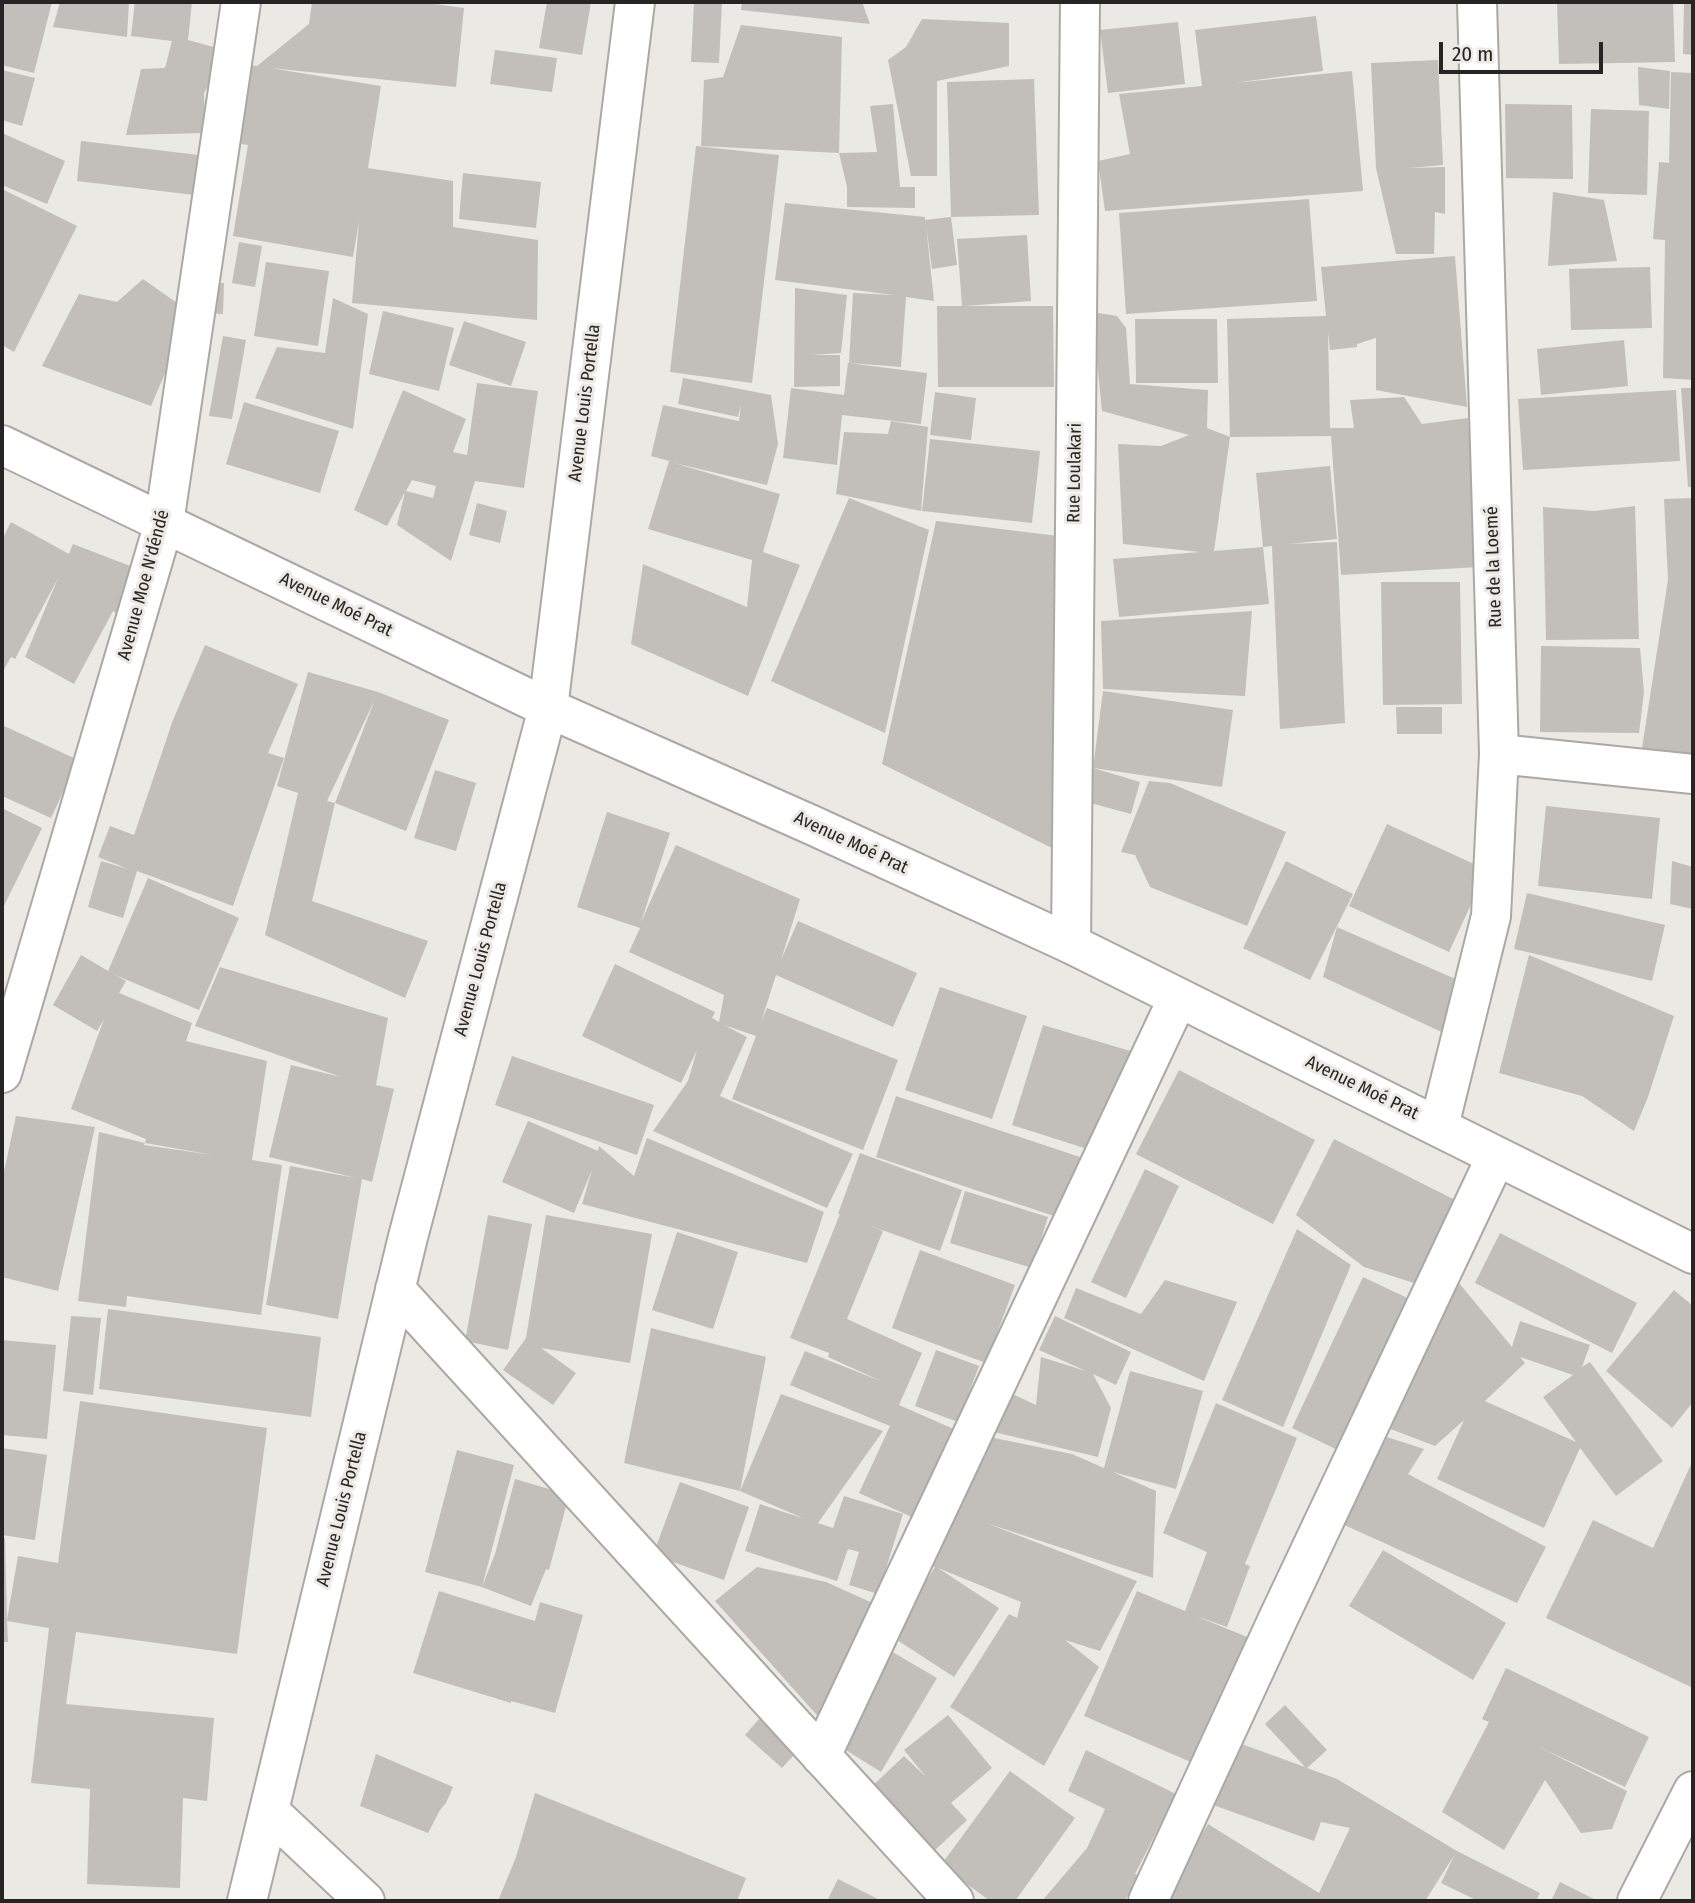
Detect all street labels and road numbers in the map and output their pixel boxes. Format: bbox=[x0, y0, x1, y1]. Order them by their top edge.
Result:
street label: Avenue Louis Portella bbox=[565, 323, 605, 483]
street label: Rue Loulakari bbox=[1063, 423, 1087, 523]
street label: Rue de la Loemé bbox=[1481, 506, 1507, 628]
street label: Avenue Moe N'déndé bbox=[114, 508, 174, 662]
street label: Avenue Moé Prat bbox=[276, 568, 396, 642]
street label: Avenue Moé Prat bbox=[791, 807, 911, 879]
street label: Avenue Louis Portella bbox=[450, 880, 512, 1038]
street label: Avenue Moé Prat bbox=[1302, 1051, 1422, 1125]
street label: Avenue Louis Portella bbox=[312, 1429, 372, 1589]

